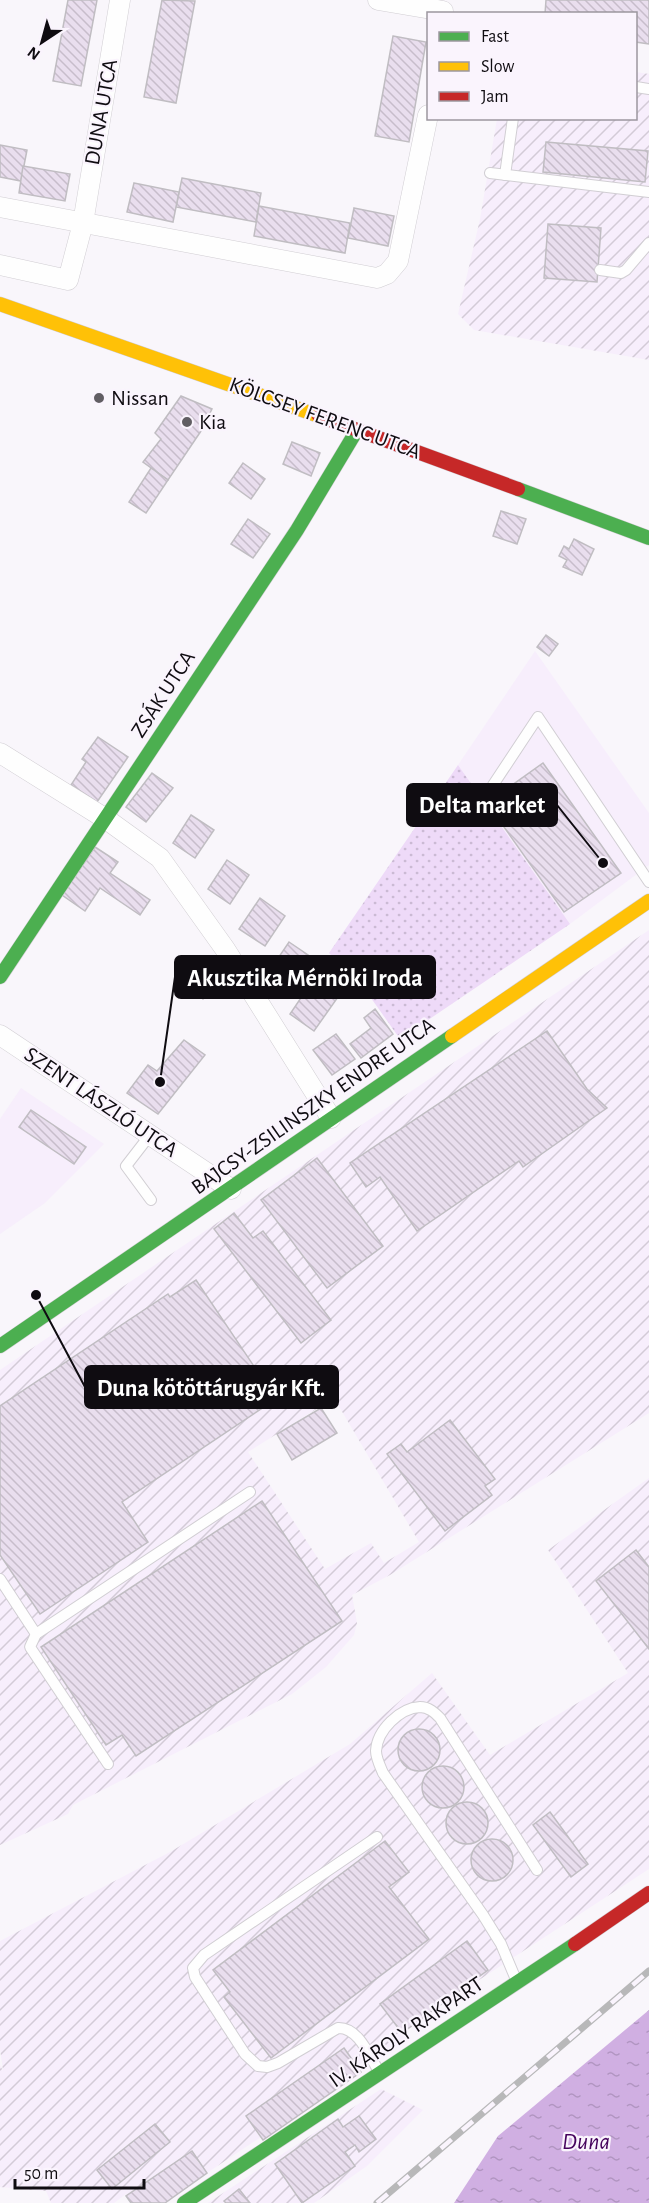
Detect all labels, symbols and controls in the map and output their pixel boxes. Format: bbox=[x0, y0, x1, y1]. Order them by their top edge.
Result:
north arrow bbox=[12, 12, 72, 72]
legend bbox=[427, 12, 637, 120]
text: Fast bbox=[481, 28, 509, 46]
text: N bbox=[25, 44, 43, 63]
street label: DUNA UTCA bbox=[81, 57, 121, 167]
text: Slow bbox=[481, 58, 514, 76]
text: Jam bbox=[481, 88, 509, 106]
street label: KÖLCSEY FERENC UTCA bbox=[226, 373, 424, 463]
place label: Nissan bbox=[111, 387, 169, 409]
marker: Nissan bbox=[92, 391, 106, 405]
place label: Kia bbox=[199, 411, 227, 433]
marker: Kia bbox=[180, 415, 194, 429]
street label: ZSÁK UTCA bbox=[126, 646, 199, 741]
callout: Delta market bbox=[407, 784, 557, 826]
text: Delta market bbox=[419, 794, 545, 818]
callout: Akusztika Mérnöki Iroda bbox=[175, 956, 435, 998]
text: Akusztika Mérnöki Iroda bbox=[187, 967, 423, 991]
street label: BAJCSY-ZSILINSZKY ENDRE UTCA bbox=[187, 1013, 439, 1199]
street label: SZENT LÁSZLÓ UTCA bbox=[20, 1042, 182, 1161]
callout: Duna kötöttárugyár Kft. bbox=[85, 1366, 338, 1408]
text: Duna kötöttárugyár Kft. bbox=[97, 1377, 325, 1401]
street label: IV. KÁROLY RAKPART bbox=[324, 1971, 487, 2092]
water label: Duna bbox=[562, 2130, 610, 2154]
scale bar bbox=[15, 2152, 144, 2190]
text: 50 m bbox=[24, 2165, 58, 2183]

